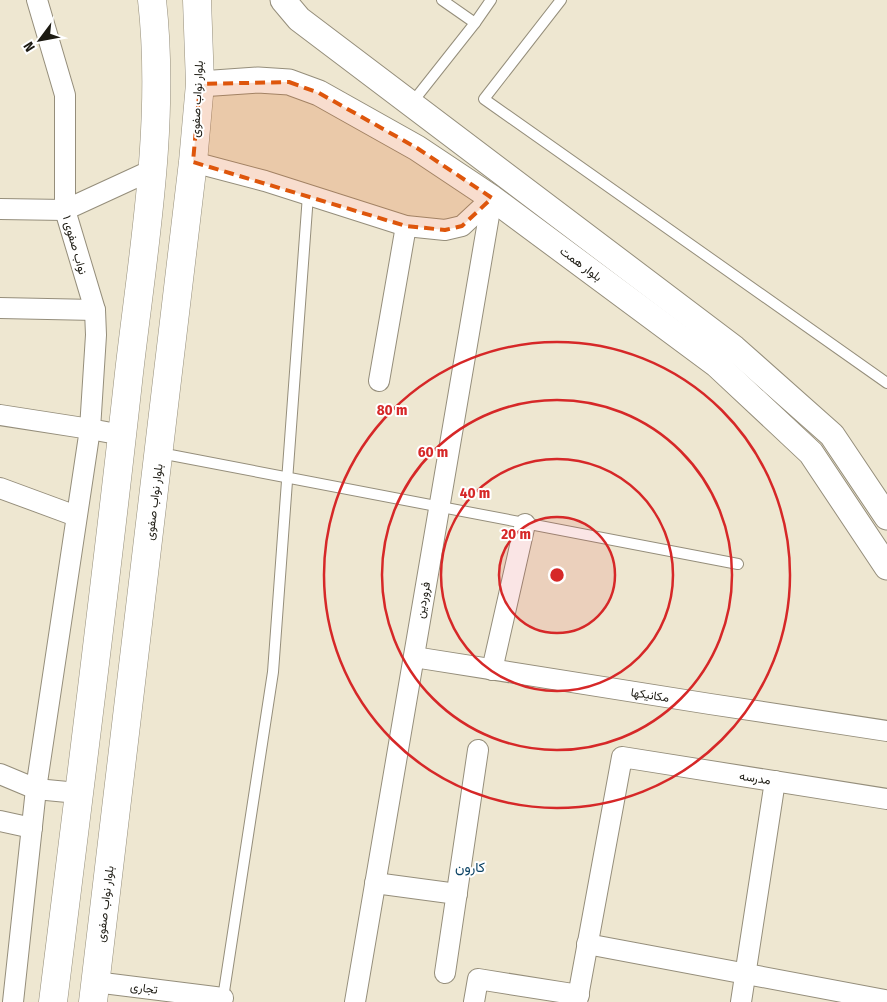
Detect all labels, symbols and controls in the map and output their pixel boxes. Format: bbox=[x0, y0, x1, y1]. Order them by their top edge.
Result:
north arrow bbox=[15, 15, 65, 65]
text: N bbox=[20, 39, 39, 55]
street label: بلوار نواب صفوی bbox=[188, 60, 207, 138]
street label: نواب صفوی ۱ bbox=[59, 214, 90, 277]
street label: بلوار همت bbox=[557, 244, 605, 285]
text: 80 m bbox=[377, 401, 407, 419]
text: 60 m bbox=[418, 443, 448, 461]
street label: بلوار نواب صفوی bbox=[142, 463, 167, 541]
text: 40 m bbox=[460, 484, 490, 502]
text: 20 m bbox=[500, 525, 531, 543]
centre of rings bbox=[548, 566, 566, 584]
street label: فروردین bbox=[413, 581, 434, 620]
street label: مکانیکها bbox=[630, 685, 670, 706]
street label: مدرسه bbox=[738, 769, 772, 788]
district label: کارون bbox=[455, 859, 485, 876]
street label: بلوار نواب صفوی bbox=[93, 865, 118, 943]
street label: تجاری bbox=[129, 979, 159, 998]

